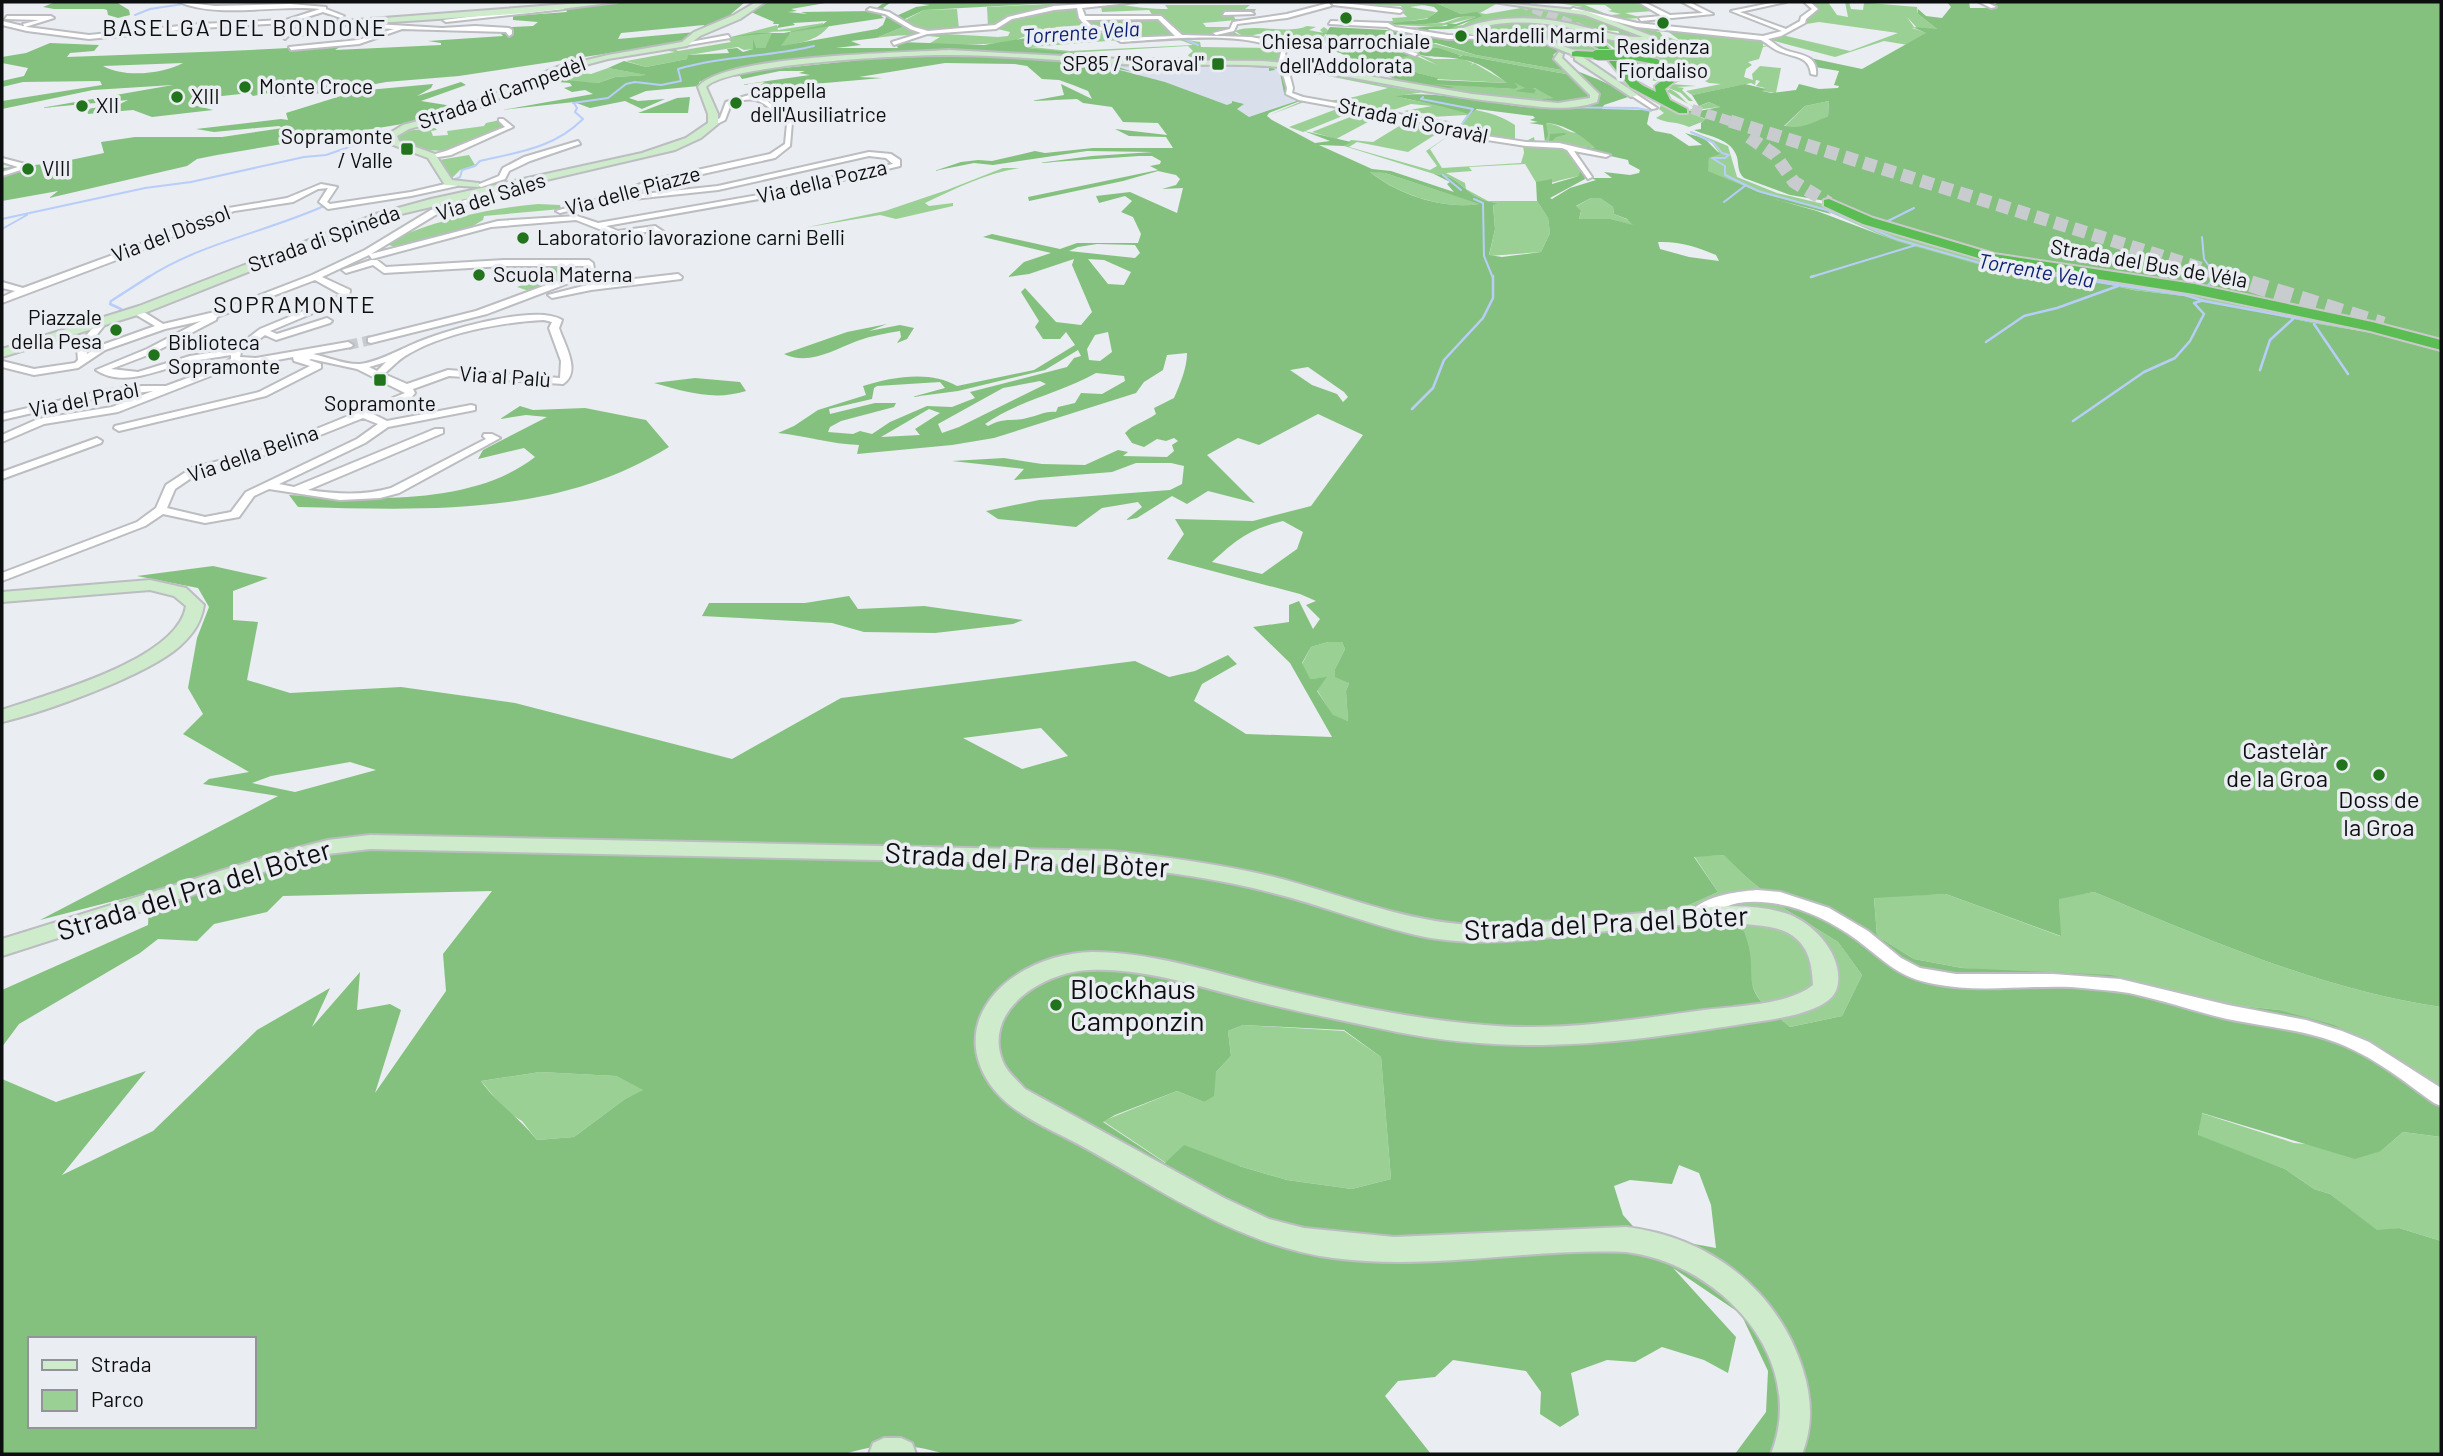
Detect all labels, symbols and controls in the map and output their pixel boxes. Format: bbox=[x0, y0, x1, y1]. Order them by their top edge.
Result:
marker: Chiesa parrochiale dell'Addolorata bbox=[1338, 10, 1354, 26]
district label: BASELGA DEL BONDONE bbox=[102, 13, 388, 41]
water label: Torrente Vela bbox=[1021, 15, 1140, 48]
marker: Residenza Fiordaliso bbox=[1655, 15, 1671, 31]
place label: Nardelli Marmi bbox=[1475, 22, 1605, 47]
place label: Chiesa parrochiale dell'Addolorata bbox=[1262, 28, 1430, 77]
marker: Nardelli Marmi bbox=[1453, 28, 1469, 44]
place label: Residenza Fiordaliso bbox=[1616, 33, 1710, 82]
street label: Strada di Campedèl bbox=[414, 50, 589, 134]
place label: SP85 / "Soraval" bbox=[1063, 50, 1204, 75]
marker: SP85 / "Soraval" bbox=[1210, 56, 1226, 72]
place label: Monte Croce bbox=[259, 73, 373, 98]
place label: cappella dell'Ausiliatrice bbox=[750, 77, 887, 126]
marker: Monte Croce bbox=[237, 79, 253, 95]
place label: XIII bbox=[191, 83, 220, 108]
marker: XIII bbox=[169, 89, 185, 105]
street label: Strada di Soravàl bbox=[1336, 91, 1491, 148]
place label: XII bbox=[96, 92, 119, 117]
marker: cappella dell'Ausiliatrice bbox=[728, 95, 744, 111]
marker: XII bbox=[74, 98, 90, 114]
place label: Sopramonte / Valle bbox=[281, 123, 393, 172]
marker: Sopramonte / Valle bbox=[399, 141, 415, 157]
street label: Via della Pozza bbox=[754, 153, 889, 208]
place label: VIII bbox=[42, 155, 71, 180]
street label: Via delle Piazze bbox=[562, 160, 703, 220]
marker: VIII bbox=[20, 161, 36, 177]
street label: Via del Sàles bbox=[433, 166, 548, 225]
street label: Via del Dòssol bbox=[108, 199, 233, 267]
street label: Strada di Spinéda bbox=[244, 199, 403, 277]
place label: Laboratorio lavorazione carni Belli bbox=[537, 224, 845, 249]
marker: Laboratorio lavorazione carni Belli bbox=[515, 230, 531, 246]
street label: Strada del Bus de Véla bbox=[2049, 233, 2250, 292]
water label: Torrente Vela bbox=[1976, 247, 2096, 292]
place label: Scuola Materna bbox=[493, 261, 633, 286]
marker: Scuola Materna bbox=[471, 267, 487, 283]
district label: SOPRAMONTE bbox=[213, 290, 377, 318]
place label: Piazzale della Pesa bbox=[11, 304, 102, 353]
marker: Piazzale della Pesa bbox=[108, 322, 124, 338]
place label: Biblioteca Sopramonte bbox=[168, 329, 280, 378]
marker: Biblioteca Sopramonte bbox=[146, 347, 162, 363]
street label: Via al Palù bbox=[459, 360, 552, 391]
marker: Sopramonte bbox=[372, 372, 388, 388]
street label: Via del Praòl bbox=[27, 376, 141, 421]
place label: Sopramonte bbox=[324, 390, 436, 415]
street label: Via della Belina bbox=[184, 419, 321, 487]
place label: Castelàr de la Groa bbox=[2226, 735, 2328, 792]
marker: Castelàr de la Groa bbox=[2334, 757, 2350, 773]
marker: Doss de la Groa bbox=[2371, 767, 2387, 783]
place label: Doss de la Groa bbox=[2338, 784, 2420, 841]
street label: Strada del Pra del Bòter bbox=[53, 831, 335, 947]
street label: Strada del Pra del Bòter bbox=[884, 835, 1170, 883]
street label: Strada del Pra del Bòter bbox=[1463, 898, 1749, 946]
place label: Blockhaus Camponzin bbox=[1070, 971, 1205, 1037]
marker: Blockhaus Camponzin bbox=[1048, 997, 1064, 1013]
legend bbox=[28, 1337, 256, 1428]
text: Strada bbox=[91, 1351, 151, 1376]
text: Parco bbox=[91, 1386, 144, 1411]

